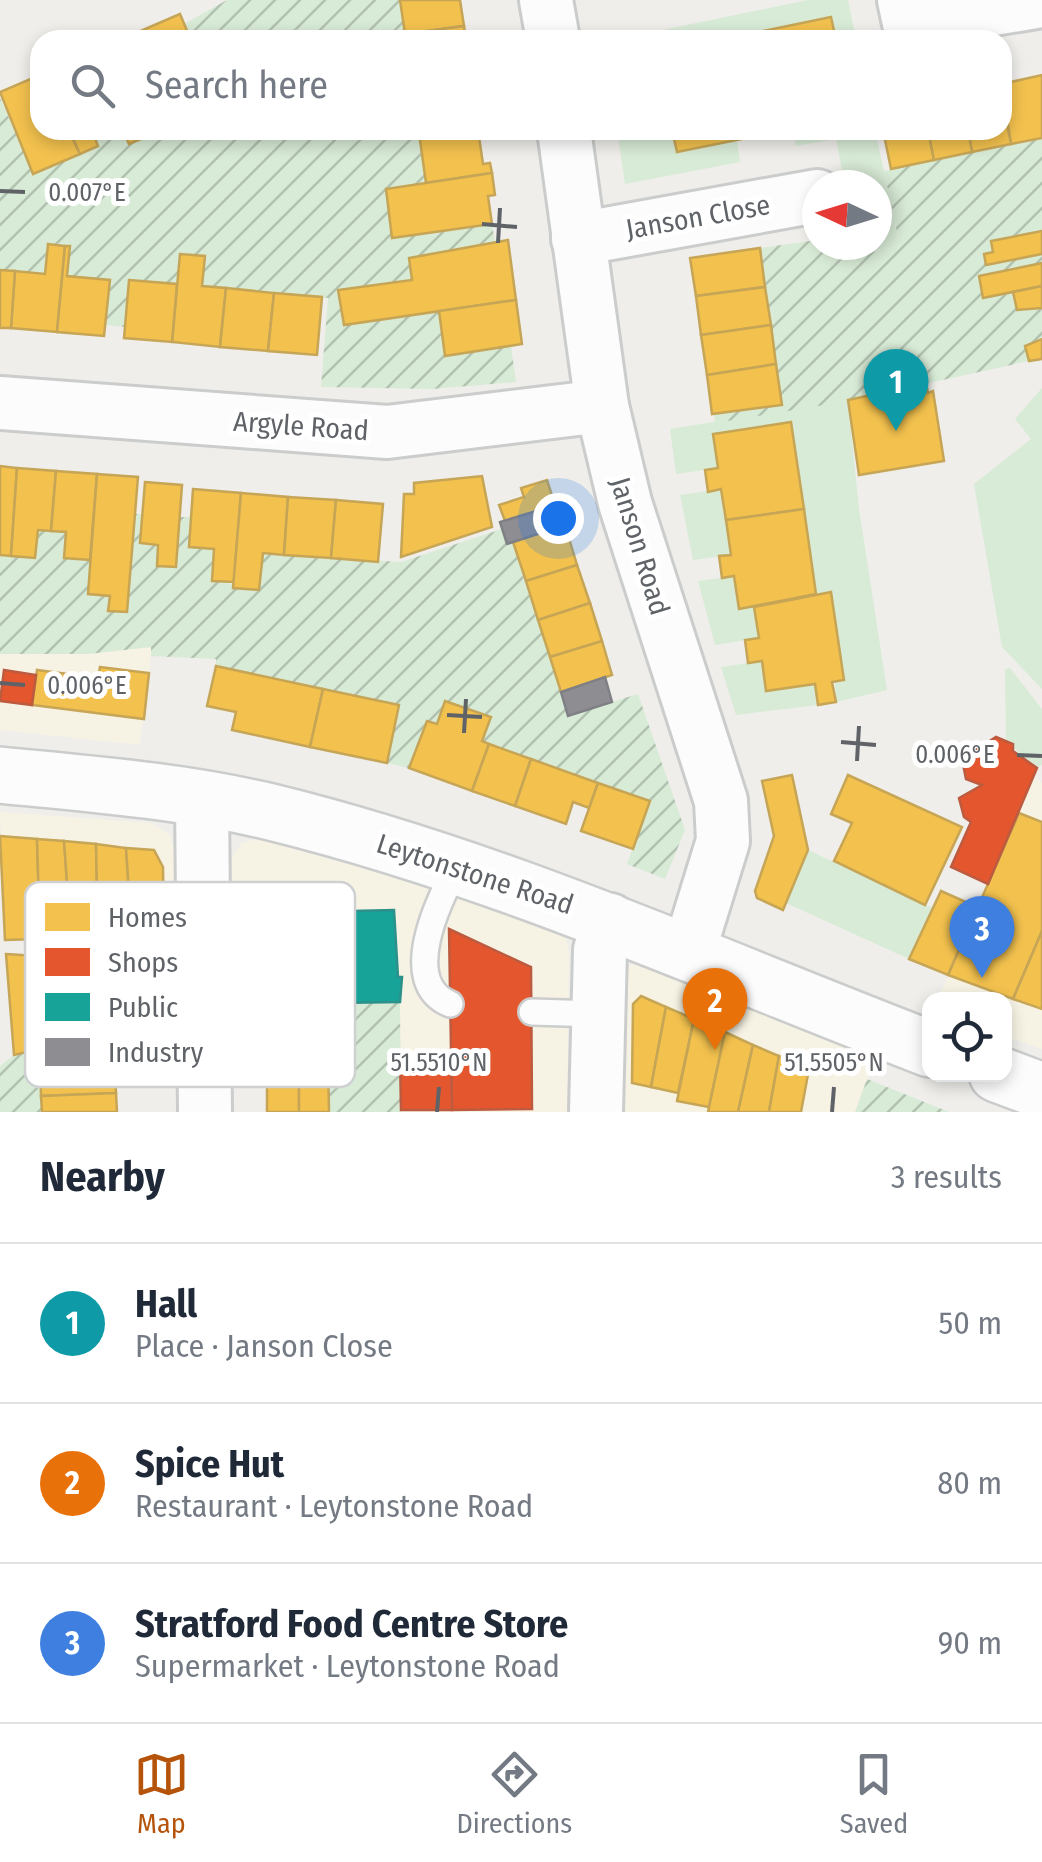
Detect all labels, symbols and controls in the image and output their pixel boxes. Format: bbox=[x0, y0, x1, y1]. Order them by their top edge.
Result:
search box bbox=[30, 30, 1012, 140]
icon: search bbox=[65, 58, 120, 113]
text: Search here bbox=[145, 62, 328, 108]
north arrow bbox=[802, 170, 892, 260]
text: 0.007°E bbox=[48, 178, 126, 208]
street label: Janson Close bbox=[623, 188, 773, 246]
pin: 1 bbox=[864, 348, 928, 431]
street label: Argyle Road bbox=[232, 405, 370, 447]
street label: Janson Road bbox=[603, 473, 677, 619]
your location bbox=[533, 493, 584, 544]
text: 0.006°E bbox=[47, 671, 127, 701]
text: 0.006°E bbox=[915, 740, 995, 770]
street label: Leytonstone Road bbox=[372, 827, 578, 921]
legend bbox=[25, 882, 355, 1087]
pin: 3 bbox=[950, 896, 1014, 978]
text: Homes bbox=[108, 901, 187, 934]
text: Shops bbox=[108, 946, 178, 979]
pin: 2 bbox=[682, 968, 748, 1050]
text: Public bbox=[108, 991, 178, 1024]
map controls bbox=[922, 992, 1012, 1082]
button: locate bbox=[922, 992, 1012, 1082]
text: Industry bbox=[108, 1036, 204, 1069]
text: 51.5510°N bbox=[391, 1048, 487, 1078]
text: 51.5505°N bbox=[784, 1048, 884, 1078]
text: Nearby bbox=[40, 1152, 165, 1202]
text: 3 results bbox=[891, 1158, 1002, 1196]
text: Hall bbox=[135, 1281, 197, 1327]
text: 1 bbox=[66, 1304, 79, 1342]
text: 50 m bbox=[939, 1304, 1002, 1342]
text: Place · Janson Close bbox=[135, 1327, 393, 1365]
text: Spice Hut bbox=[135, 1441, 284, 1487]
text: 2 bbox=[65, 1464, 80, 1502]
text: 80 m bbox=[937, 1464, 1002, 1502]
text: Restaurant · Leytonstone Road bbox=[135, 1487, 533, 1525]
text: Stratford Food Centre Store bbox=[135, 1601, 568, 1647]
text: 3 bbox=[65, 1624, 80, 1662]
text: 90 m bbox=[938, 1624, 1002, 1662]
text: Supermarket · Leytonstone Road bbox=[135, 1647, 560, 1685]
tab: Map bbox=[134, 1747, 189, 1840]
tab: Directions bbox=[456, 1747, 572, 1840]
tab: Saved bbox=[840, 1747, 908, 1840]

